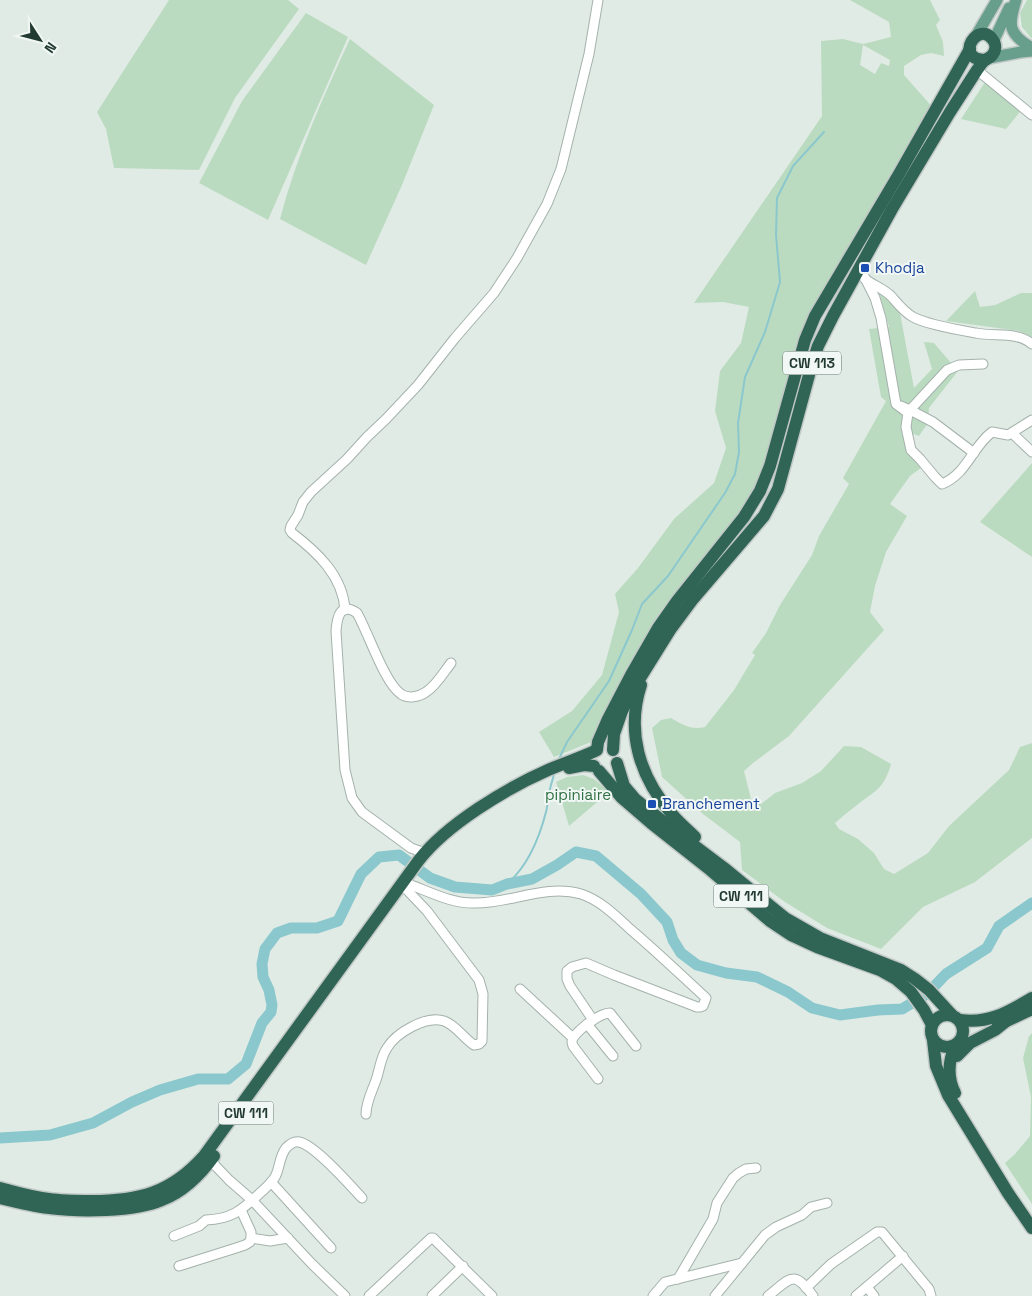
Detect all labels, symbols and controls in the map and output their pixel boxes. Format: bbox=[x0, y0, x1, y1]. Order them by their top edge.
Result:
north arrow bbox=[15, 15, 65, 65]
text: N bbox=[40, 39, 61, 57]
place label: Khodja bbox=[875, 258, 925, 277]
marker: Khodja bbox=[859, 262, 871, 274]
road number: CW 113 bbox=[783, 352, 841, 374]
park label: pipiniaire bbox=[545, 785, 611, 804]
place label: Branchement bbox=[662, 794, 760, 813]
marker: Branchement bbox=[646, 798, 658, 810]
road number: CW 111 bbox=[714, 884, 768, 908]
road number: CW 111 bbox=[218, 1102, 274, 1124]

